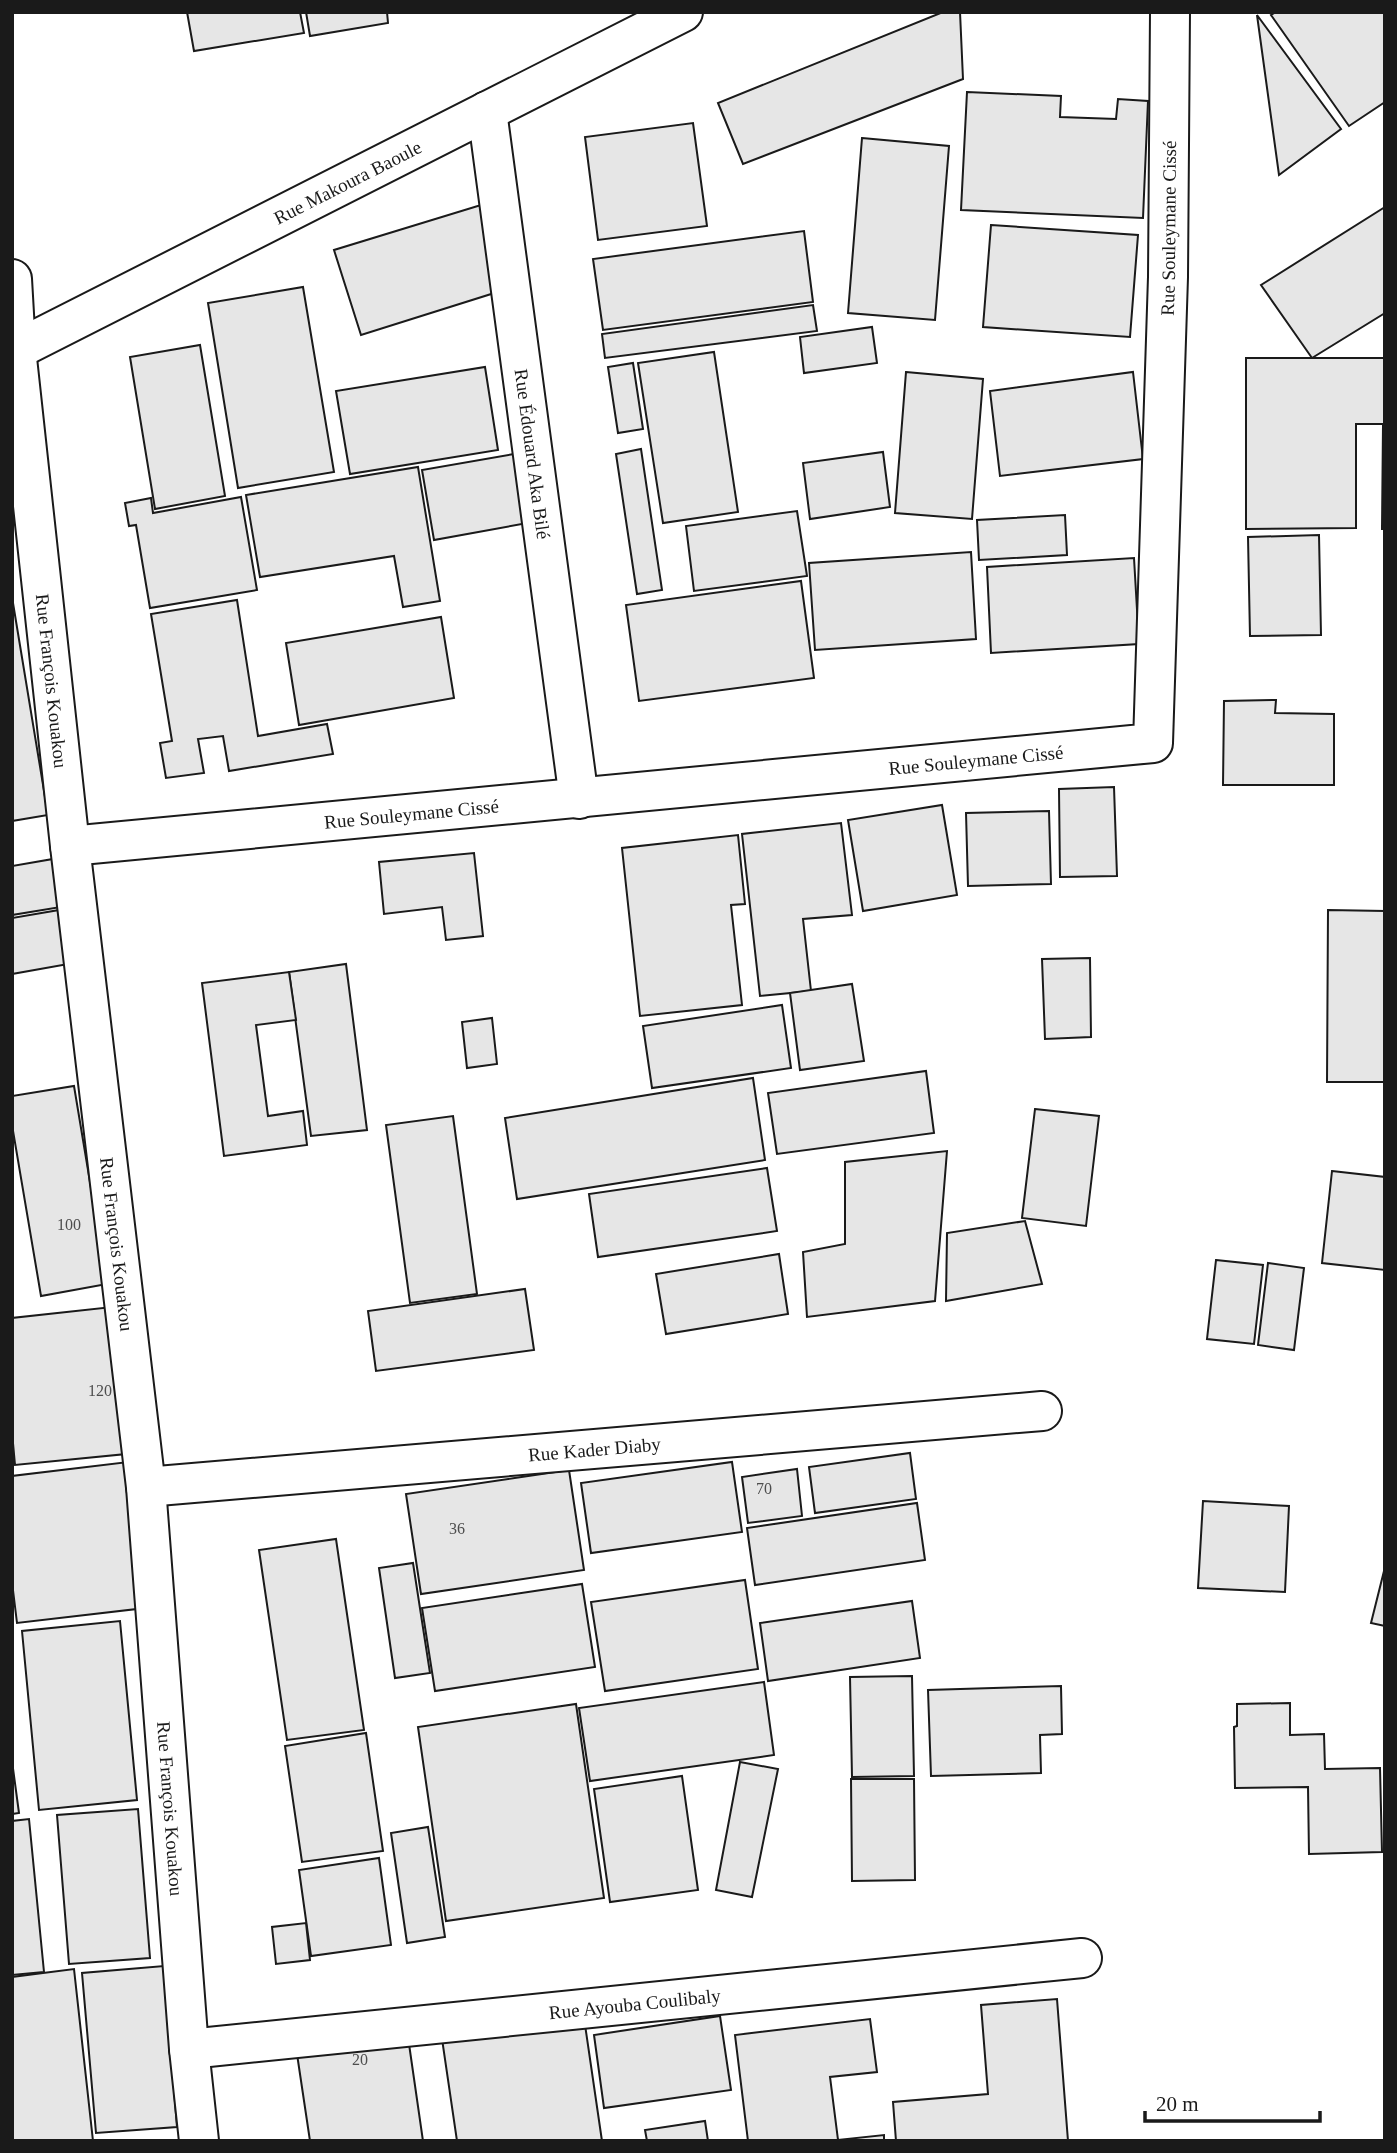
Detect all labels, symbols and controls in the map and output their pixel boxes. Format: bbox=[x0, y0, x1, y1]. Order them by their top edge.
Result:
street label: Rue Makoura Baoule bbox=[270, 136, 425, 228]
street label: Rue Souleymane Cissé bbox=[1156, 140, 1180, 316]
street label: Rue Édouard Aka Bilé bbox=[511, 368, 555, 540]
street label: Rue François Kouakou bbox=[32, 593, 72, 770]
street label: Rue Souleymane Cissé bbox=[888, 741, 1064, 779]
street label: Rue Souleymane Cissé bbox=[323, 795, 500, 832]
street label: Rue François Kouakou bbox=[96, 1156, 138, 1333]
house number: 100 bbox=[57, 1216, 81, 1233]
house number: 120 bbox=[88, 1382, 112, 1399]
street label: Rue Kader Diaby bbox=[527, 1433, 662, 1465]
house number: 70 bbox=[756, 1480, 772, 1497]
house number: 36 bbox=[449, 1520, 465, 1537]
street label: Rue François Kouakou bbox=[153, 1720, 188, 1897]
street label: Rue Ayouba Coulibaly bbox=[548, 1984, 722, 2023]
house number: 20 bbox=[352, 2051, 368, 2068]
scale bar bbox=[1145, 2080, 1320, 2124]
text: 20 m bbox=[1156, 2092, 1199, 2116]

